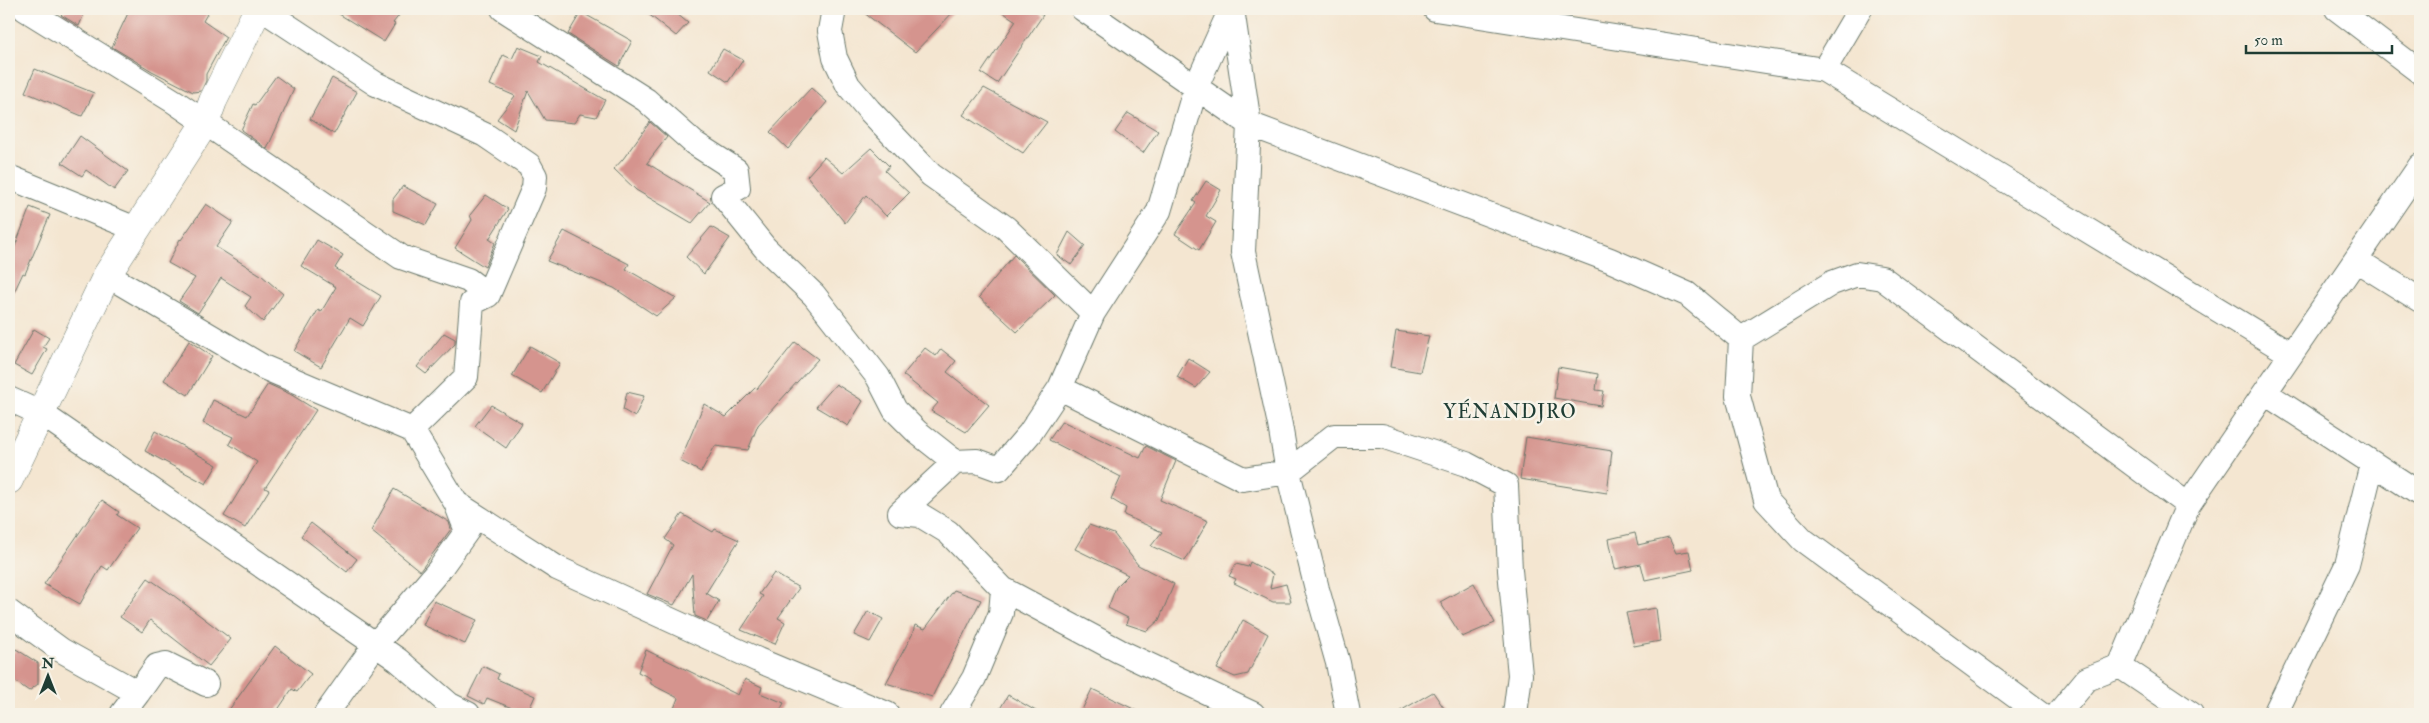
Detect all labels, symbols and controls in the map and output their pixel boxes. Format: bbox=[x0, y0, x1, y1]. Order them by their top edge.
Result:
scale bar bbox=[2246, 22, 2393, 54]
text: 50 m bbox=[2254, 31, 2283, 50]
district label: YÉNANDJRO bbox=[1443, 398, 1577, 424]
north arrow bbox=[22, 650, 72, 700]
text: N bbox=[41, 655, 55, 672]

